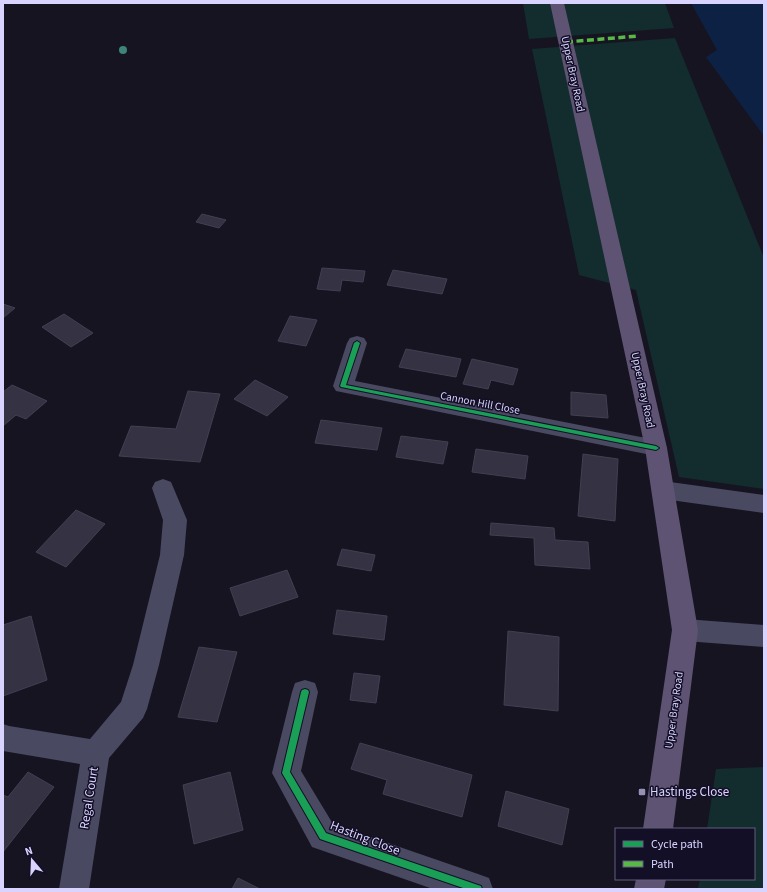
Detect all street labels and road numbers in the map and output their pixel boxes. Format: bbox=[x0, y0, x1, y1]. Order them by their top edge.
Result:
street label: Upper Bray Road bbox=[558, 35, 588, 113]
street label: Upper Bray Road bbox=[628, 351, 658, 429]
street label: Cannon Hill Close bbox=[439, 388, 522, 418]
street label: Upper Bray Road bbox=[661, 671, 687, 749]
street label: Regal Court bbox=[75, 765, 103, 830]
street label: Hasting Close bbox=[327, 816, 403, 860]

